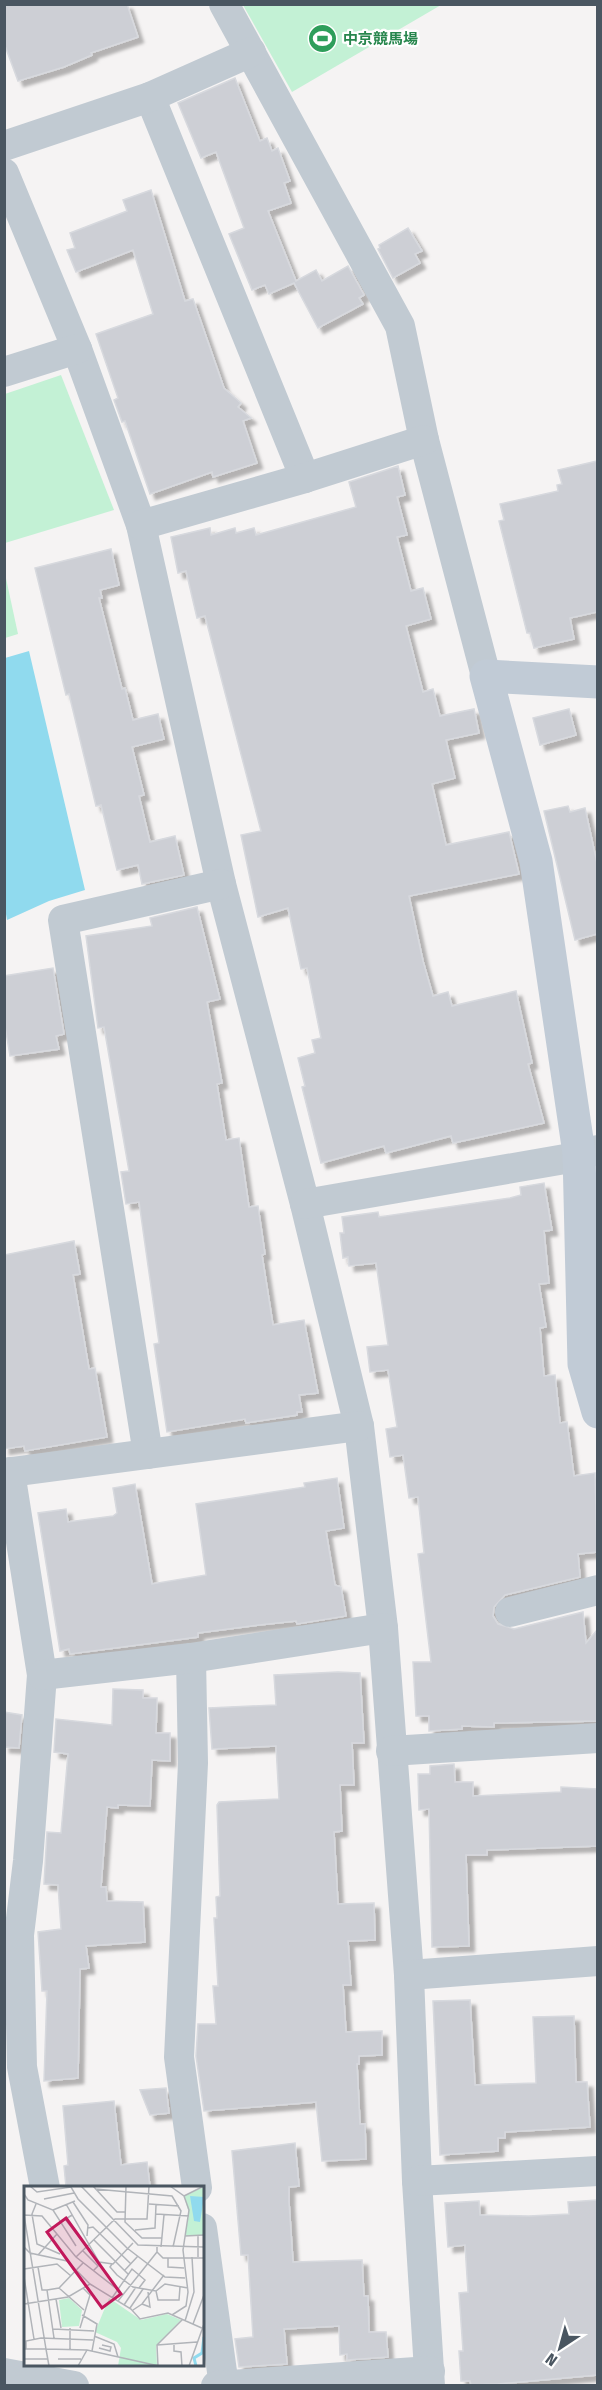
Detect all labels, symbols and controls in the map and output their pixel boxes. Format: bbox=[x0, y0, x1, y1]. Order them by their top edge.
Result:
sports icon: 中京競馬場 bbox=[306, 23, 338, 55]
place label: 中京競馬場 bbox=[343, 30, 418, 48]
inset map bbox=[24, 2186, 204, 2366]
north arrow bbox=[530, 2318, 590, 2378]
text: N bbox=[542, 2349, 561, 2370]

